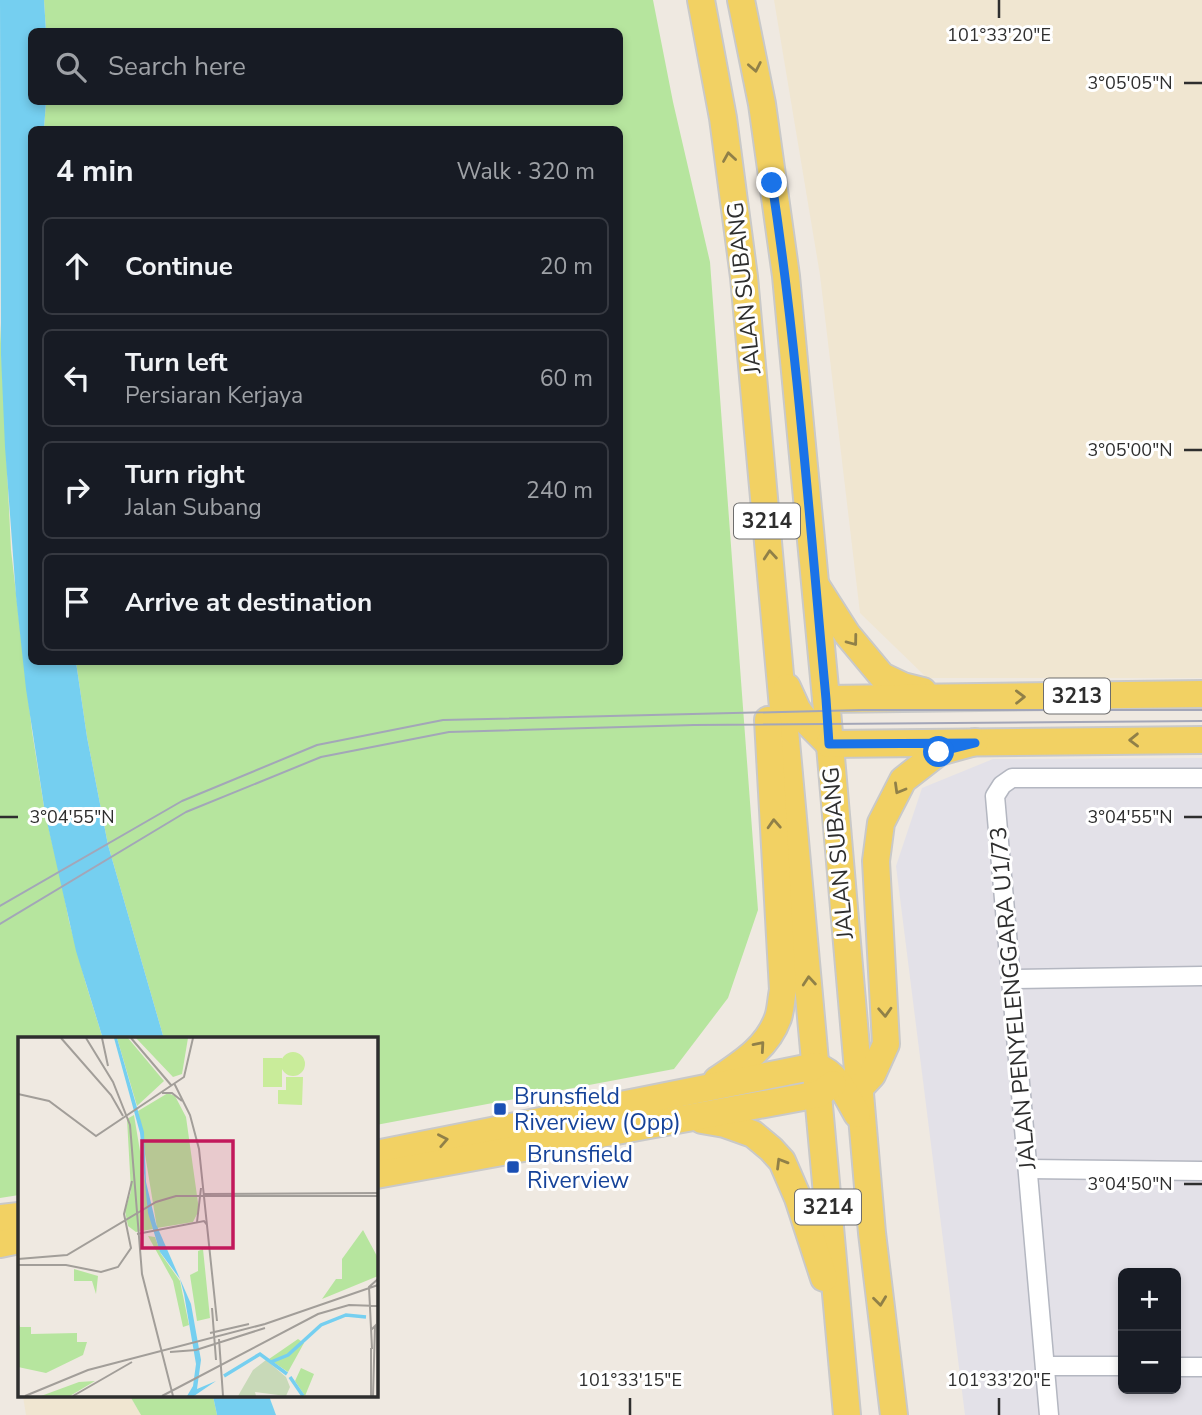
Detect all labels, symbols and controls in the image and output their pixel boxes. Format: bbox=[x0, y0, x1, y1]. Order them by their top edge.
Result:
text: 101°33'20"E bbox=[947, 23, 1051, 47]
search box bbox=[28, 28, 623, 105]
icon: search bbox=[52, 48, 90, 86]
text: Search here bbox=[108, 49, 246, 84]
one-way arrow bbox=[746, 61, 761, 73]
text: 3°05'05"N bbox=[1087, 71, 1173, 95]
text: 4 min bbox=[56, 151, 134, 192]
one-way arrow bbox=[721, 151, 736, 163]
text: Walk · 320 m bbox=[456, 156, 595, 187]
route end bbox=[756, 167, 787, 198]
street label: JALAN SUBANG bbox=[720, 201, 769, 376]
icon: ahead bbox=[58, 247, 96, 285]
text: Continue bbox=[125, 249, 233, 284]
text: 20 m bbox=[540, 251, 593, 282]
text: Turn left bbox=[125, 345, 228, 380]
icon: left bbox=[58, 359, 96, 397]
text: 60 m bbox=[540, 363, 593, 394]
text: Persiaran Kerjaya bbox=[125, 380, 303, 411]
text: 3°05'00"N bbox=[1087, 438, 1173, 462]
text: Turn right bbox=[125, 457, 244, 492]
icon: right bbox=[58, 471, 96, 509]
text: 240 m bbox=[526, 475, 593, 506]
text: Jalan Subang bbox=[125, 492, 262, 523]
road number: 3214 bbox=[734, 504, 800, 538]
one-way arrow bbox=[763, 550, 778, 561]
icon: arrive bbox=[58, 583, 96, 621]
text: Arrive at destination bbox=[125, 585, 372, 620]
one-way arrow bbox=[844, 633, 857, 646]
road number: 3213 bbox=[1044, 678, 1110, 714]
one-way arrow bbox=[1015, 689, 1026, 704]
one-way arrow bbox=[1128, 733, 1139, 748]
route start bbox=[923, 736, 954, 767]
street label: JALAN SUBANG bbox=[815, 766, 861, 941]
one-way arrow bbox=[894, 782, 907, 795]
text: 3°04'55"N bbox=[29, 805, 115, 829]
text: 3°04'55"N bbox=[1087, 805, 1173, 829]
one-way arrow bbox=[766, 819, 781, 830]
street label: JALAN PENYELENGGARA U1/73 bbox=[983, 825, 1044, 1172]
one-way arrow bbox=[802, 976, 817, 987]
one-way arrow bbox=[877, 1006, 892, 1017]
inset map bbox=[18, 1037, 378, 1398]
one-way arrow bbox=[752, 1041, 764, 1054]
place label: Brunsfield Riverview (Opp) bbox=[514, 1081, 681, 1138]
marker: Brunsfield Riverview (Opp) bbox=[492, 1101, 508, 1117]
one-way arrow bbox=[437, 1134, 449, 1149]
place label: Brunsfield Riverview bbox=[527, 1139, 633, 1196]
one-way arrow bbox=[777, 1158, 790, 1171]
marker: Brunsfield Riverview bbox=[505, 1159, 521, 1175]
text: 3°04'50"N bbox=[1087, 1172, 1173, 1196]
road number: 3214 bbox=[795, 1190, 861, 1224]
map controls bbox=[1118, 1268, 1181, 1394]
button: + bbox=[1118, 1268, 1181, 1331]
one-way arrow bbox=[872, 1295, 887, 1307]
button: − bbox=[1118, 1331, 1181, 1394]
text: 101°33'15"E bbox=[578, 1368, 682, 1392]
text: 101°33'20"E bbox=[947, 1368, 1051, 1392]

